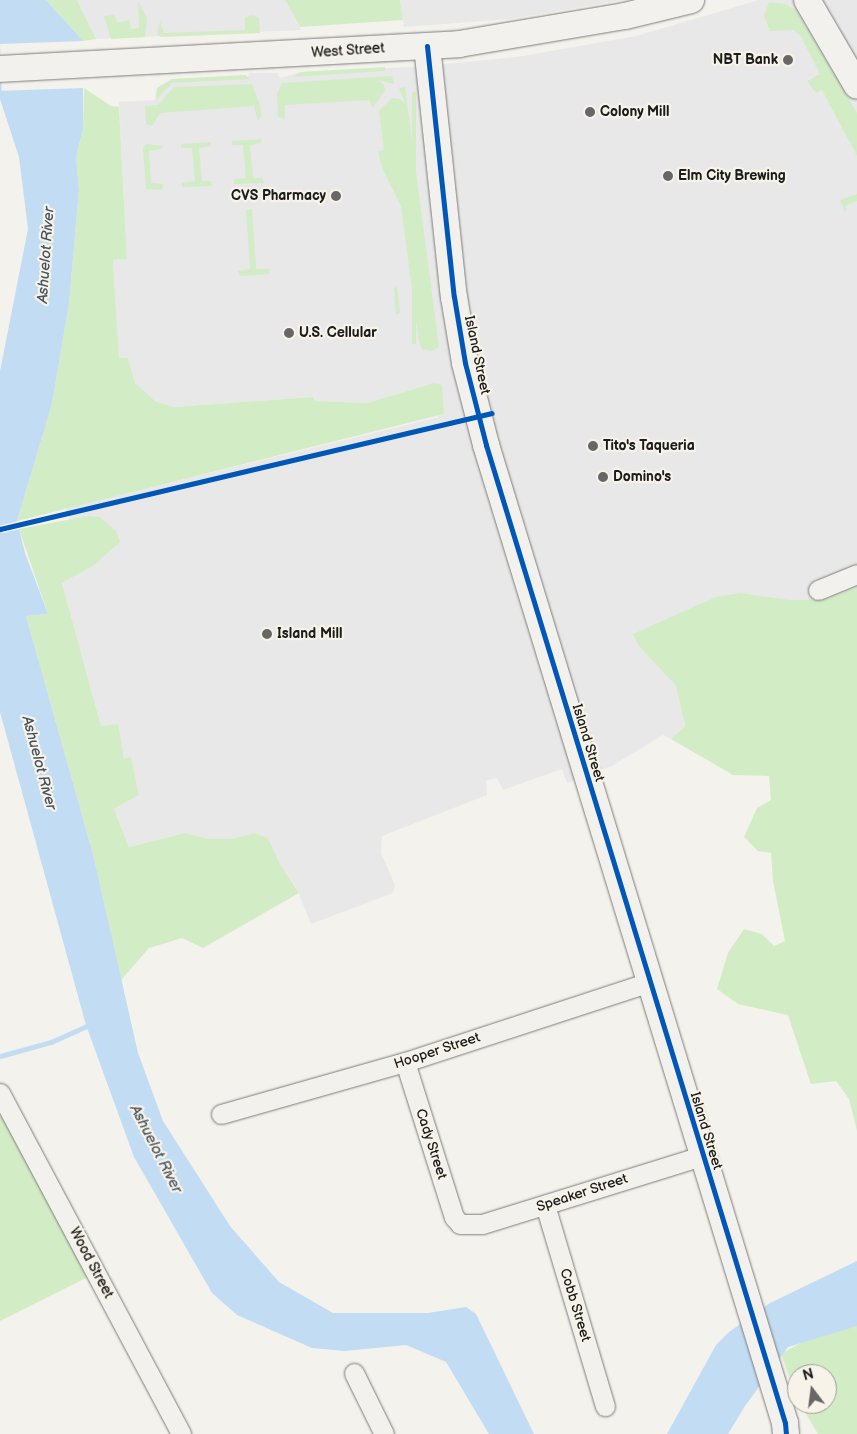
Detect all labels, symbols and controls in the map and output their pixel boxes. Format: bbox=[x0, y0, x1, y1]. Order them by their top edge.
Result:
street label: West Street bbox=[311, 40, 385, 62]
place label: NBT Bank bbox=[713, 52, 778, 68]
marker: NBT Bank bbox=[782, 54, 794, 66]
place label: Colony Mill bbox=[600, 104, 670, 120]
marker: Colony Mill bbox=[584, 106, 596, 118]
place label: Elm City Brewing bbox=[678, 168, 786, 184]
marker: Elm City Brewing bbox=[662, 170, 674, 182]
place label: CVS Pharmacy bbox=[231, 188, 326, 204]
marker: CVS Pharmacy bbox=[330, 190, 342, 202]
water label: Ashuelot River bbox=[34, 206, 58, 304]
street label: Island Street bbox=[460, 314, 494, 396]
place label: U.S. Cellular bbox=[299, 325, 377, 341]
marker: U.S. Cellular bbox=[283, 327, 295, 339]
place label: Tito's Taqueria bbox=[603, 438, 695, 454]
marker: Tito's Taqueria bbox=[587, 440, 599, 452]
place label: Domino's bbox=[613, 469, 671, 485]
marker: Domino's bbox=[597, 471, 609, 483]
place label: Island Mill bbox=[277, 626, 343, 642]
marker: Island Mill bbox=[261, 628, 273, 640]
street label: Island Street bbox=[568, 702, 608, 784]
water label: Ashuelot River bbox=[18, 714, 60, 812]
street label: Hooper Street bbox=[392, 1029, 482, 1073]
street label: Island Street bbox=[686, 1090, 726, 1172]
water label: Ashuelot River bbox=[126, 1102, 186, 1196]
street label: Cady Street bbox=[412, 1106, 450, 1182]
street label: Speaker Street bbox=[534, 1170, 630, 1216]
street label: Wood Street bbox=[65, 1225, 117, 1301]
street label: Cobb Street bbox=[556, 1266, 594, 1344]
north arrow bbox=[787, 1364, 837, 1414]
text: N bbox=[801, 1365, 816, 1385]

